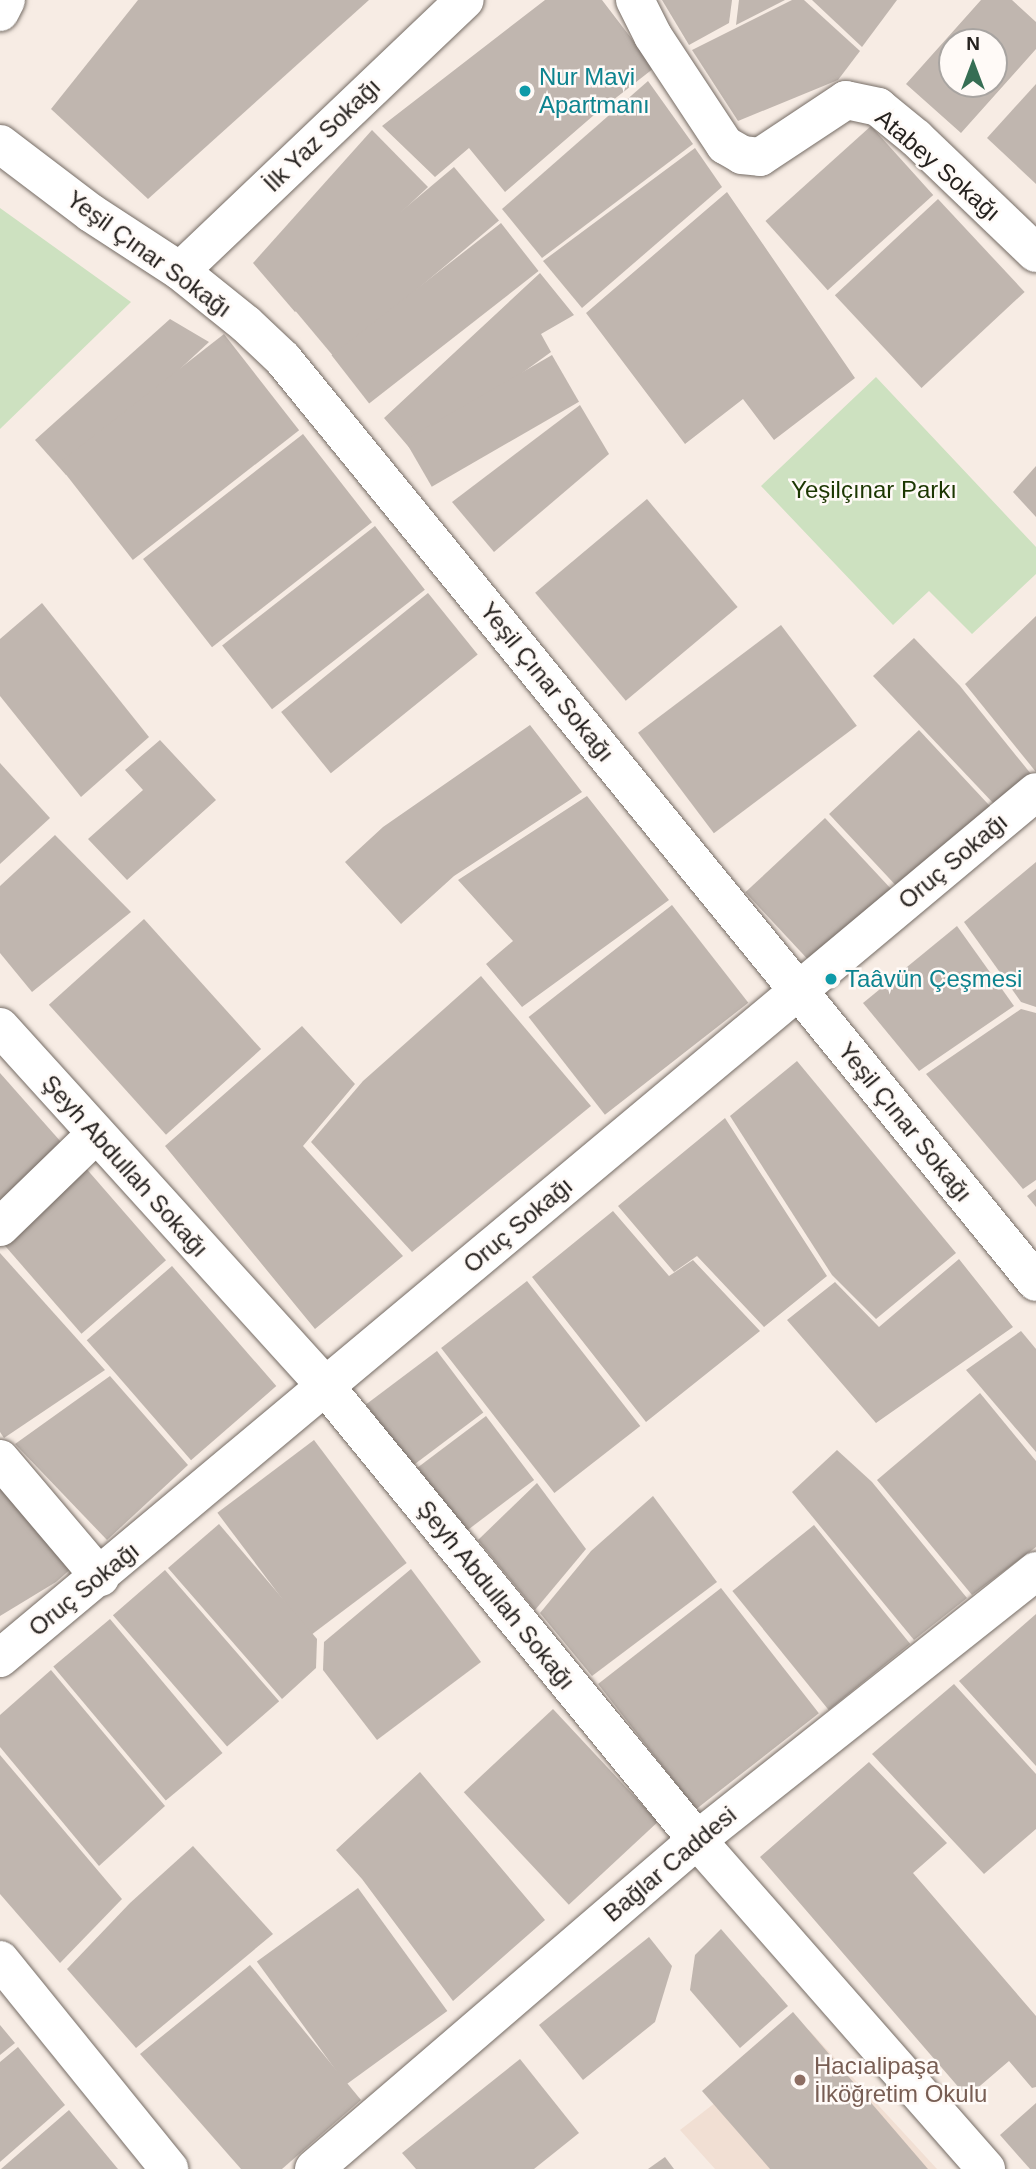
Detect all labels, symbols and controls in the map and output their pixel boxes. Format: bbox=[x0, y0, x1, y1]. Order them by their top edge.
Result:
north arrow bbox=[938, 28, 1008, 98]
text: N bbox=[966, 33, 980, 54]
place label: Nur Mavi Apartmanı bbox=[539, 63, 650, 119]
street label: İlk Yaz Sokağı bbox=[257, 72, 387, 198]
marker: Nur Mavi Apartmanı bbox=[517, 83, 533, 99]
street label: Atabey Sokağı bbox=[870, 103, 1006, 227]
street label: Yeşil Çınar Sokağı bbox=[61, 185, 237, 323]
park label: Yeşilçınar Parkı bbox=[791, 476, 957, 504]
street label: Yeşil Çınar Sokağı bbox=[474, 597, 620, 767]
street label: Oruç Sokağı bbox=[893, 807, 1013, 915]
place label: Taâvün Çeşmesi bbox=[845, 965, 1022, 993]
marker: Taâvün Çeşmesi bbox=[823, 971, 839, 987]
street label: Yeşil Çınar Sokağı bbox=[832, 1037, 978, 1207]
street label: Şeyh Abdullah Sokağı bbox=[35, 1069, 215, 1263]
street label: Oruç Sokağı bbox=[458, 1171, 578, 1279]
street label: Şeyh Abdullah Sokağı bbox=[410, 1494, 582, 1696]
street label: Oruç Sokağı bbox=[23, 1536, 145, 1642]
street label: Bağlar Caddesi bbox=[598, 1800, 742, 1928]
place label: Hacıalipaşa İlköğretim Okulu bbox=[814, 2052, 987, 2108]
marker: Hacıalipaşa İlköğretim Okulu bbox=[792, 2072, 808, 2088]

